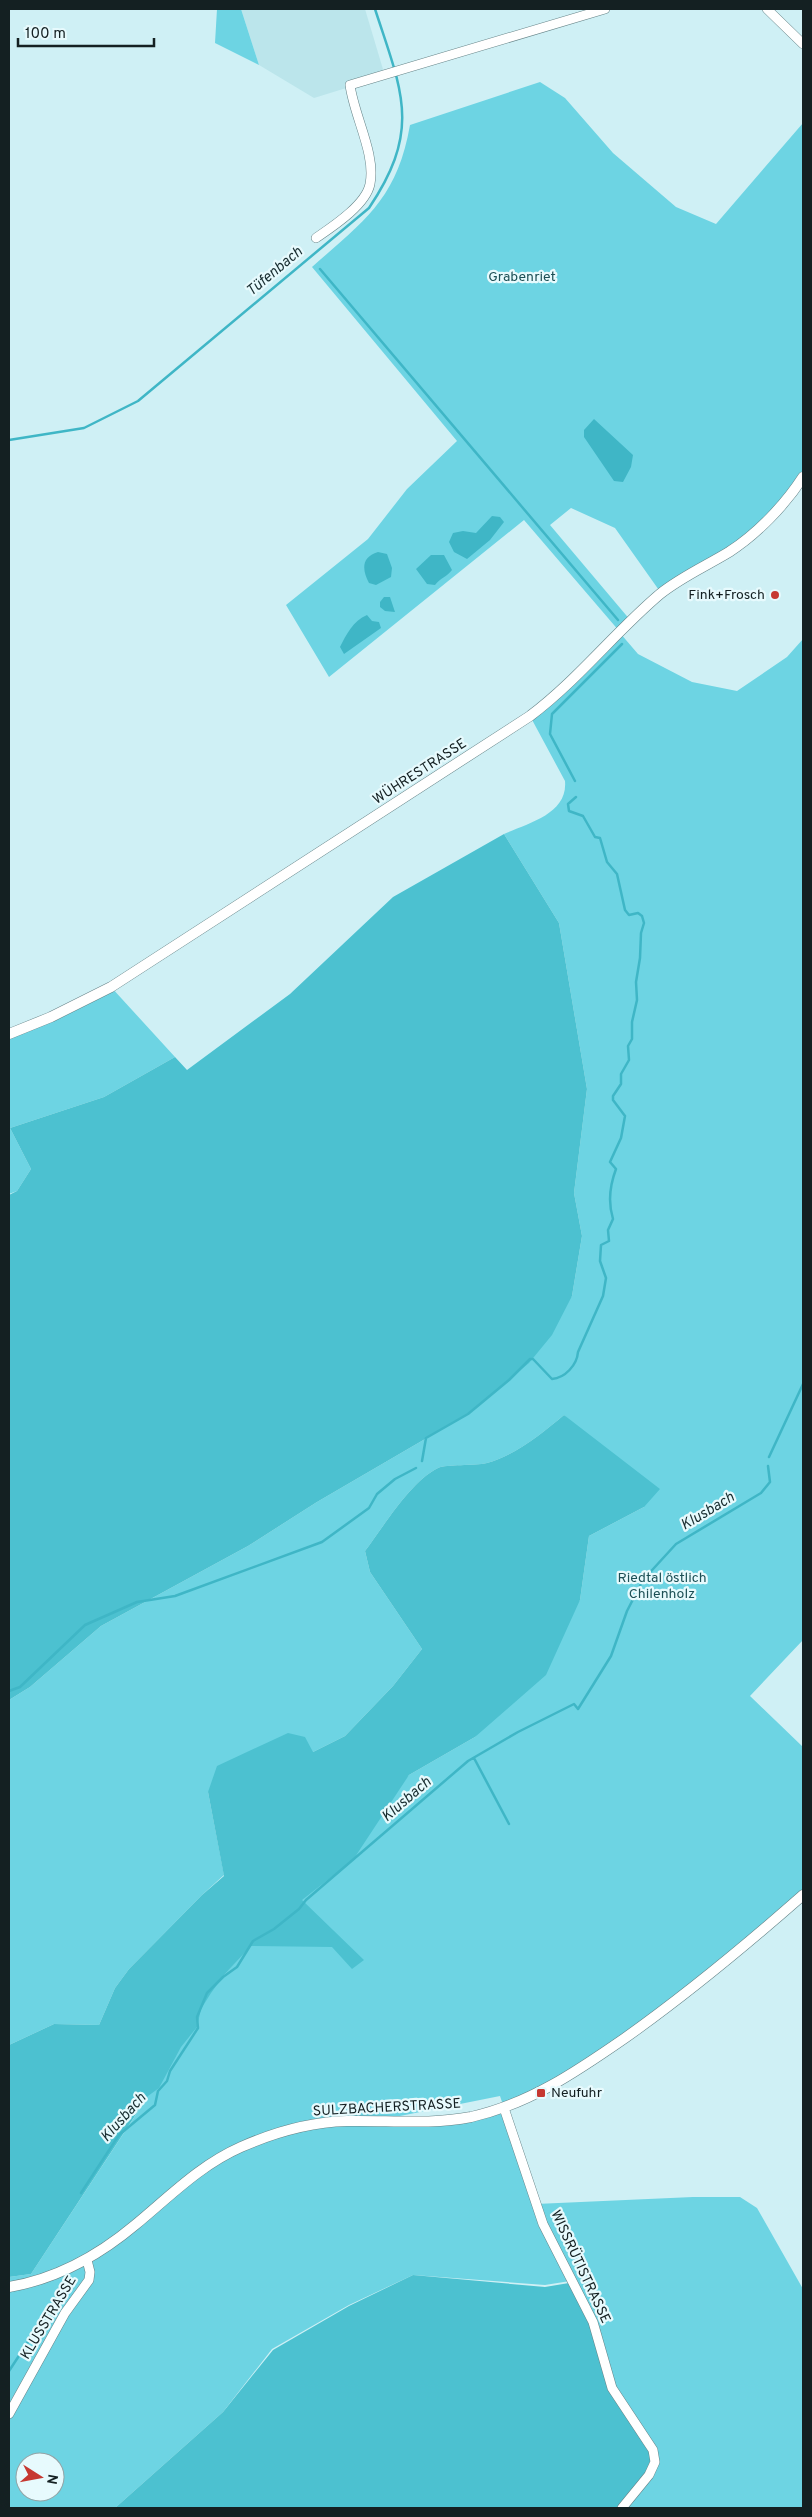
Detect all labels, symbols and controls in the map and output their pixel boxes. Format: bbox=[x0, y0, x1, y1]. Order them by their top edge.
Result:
scale bar bbox=[18, 15, 154, 47]
text: 100 m bbox=[25, 25, 66, 44]
water label: Tüfenbach bbox=[243, 243, 307, 301]
park label: Grabenriet bbox=[488, 269, 556, 286]
place label: Fink+Frosch bbox=[688, 587, 765, 604]
marker: Fink+Frosch bbox=[769, 589, 781, 601]
street label: WÜHRESTRASSE bbox=[369, 735, 470, 809]
water label: Klusbach bbox=[678, 1489, 738, 1535]
park label: Riedtal östlich Chilenholz bbox=[617, 1570, 707, 1603]
water label: Klusbach bbox=[378, 1773, 436, 1827]
place label: Neufuhr bbox=[551, 2085, 603, 2102]
marker: Neufuhr bbox=[535, 2087, 547, 2099]
water label: Klusbach bbox=[97, 2089, 151, 2147]
street label: SULZBACHERSTRASSE bbox=[312, 2096, 462, 2120]
street label: WISSRÜTISTRASSE bbox=[546, 2207, 615, 2326]
street label: KLUSSTRASSE bbox=[17, 2273, 81, 2363]
north arrow bbox=[15, 2452, 65, 2502]
text: N bbox=[42, 2473, 61, 2486]

